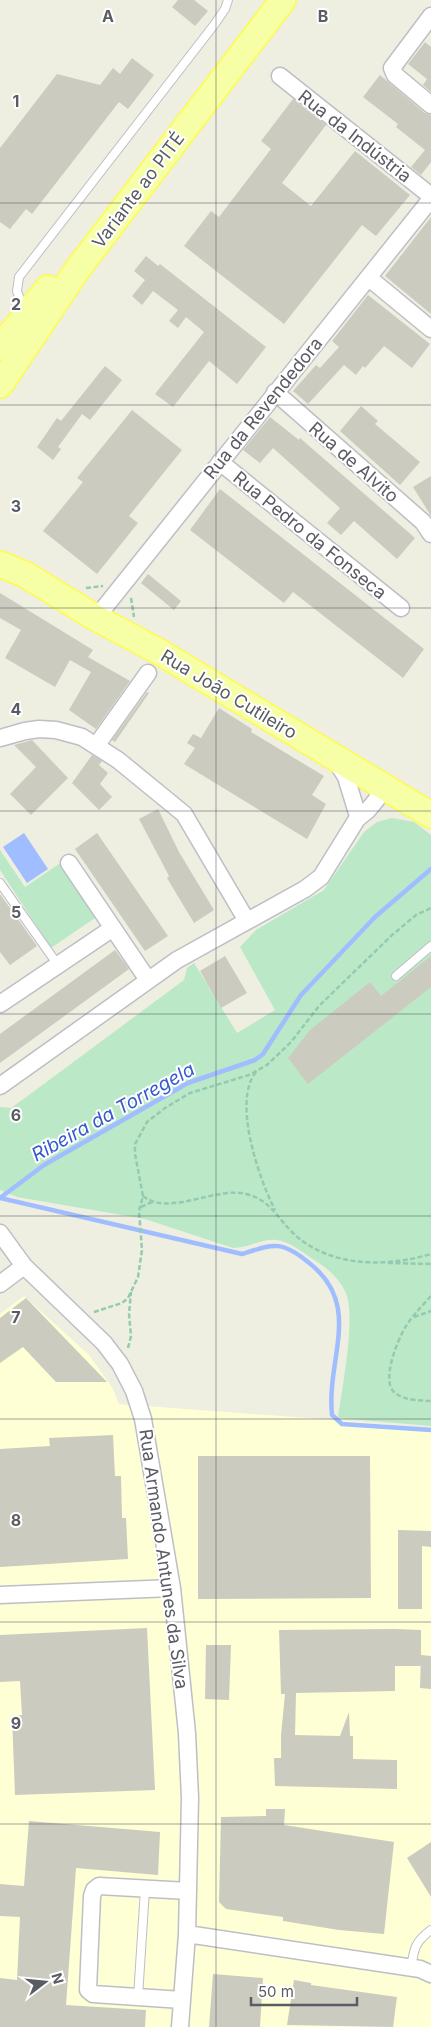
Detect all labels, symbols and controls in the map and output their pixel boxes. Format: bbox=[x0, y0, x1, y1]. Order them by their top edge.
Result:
text: A bbox=[102, 6, 114, 26]
text: B bbox=[318, 6, 328, 26]
street label: Rua da Indústria bbox=[294, 85, 416, 187]
text: 1 bbox=[13, 91, 19, 111]
street label: Variante ao PITÉ bbox=[87, 127, 188, 252]
text: 2 bbox=[11, 294, 21, 314]
street label: Rua da Revendedora bbox=[199, 333, 327, 483]
street label: Rua de Alvito bbox=[305, 417, 403, 507]
street label: Rua Pedro da Fonseca bbox=[229, 467, 391, 603]
text: 3 bbox=[11, 496, 21, 516]
street label: Rua João Cutileiro bbox=[157, 645, 301, 743]
text: 4 bbox=[11, 699, 22, 719]
text: 5 bbox=[11, 902, 21, 922]
water label: Ribeira da Torregela bbox=[27, 1057, 199, 1166]
text: 6 bbox=[11, 1105, 21, 1125]
text: 7 bbox=[11, 1307, 21, 1327]
street label: Rua Armando Antunes da Silva bbox=[135, 1428, 193, 1690]
text: 8 bbox=[11, 1510, 21, 1530]
text: 9 bbox=[11, 1713, 21, 1733]
north arrow bbox=[20, 1957, 70, 2007]
text: N bbox=[48, 1971, 68, 1986]
scale bar bbox=[251, 1974, 357, 2006]
text: 50 m bbox=[258, 1982, 294, 2001]

